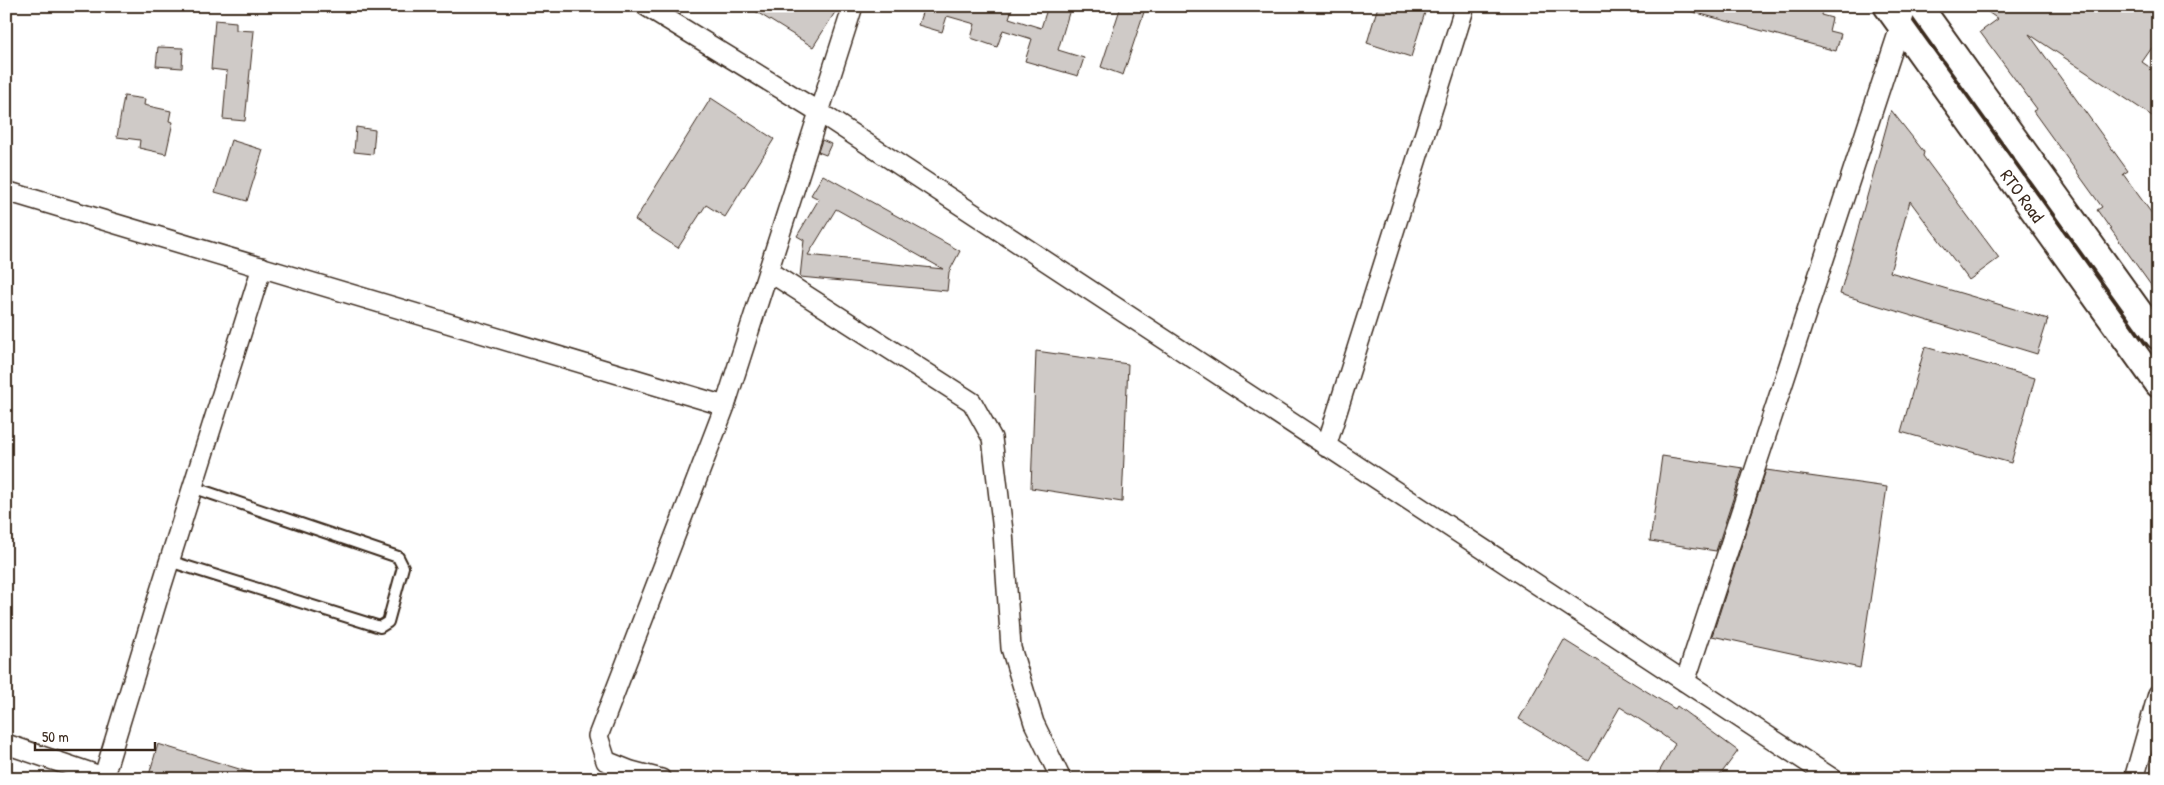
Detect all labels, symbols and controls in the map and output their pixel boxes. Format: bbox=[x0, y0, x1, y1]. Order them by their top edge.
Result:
street label: RTO Road bbox=[1995, 164, 2050, 227]
scale bar bbox=[35, 720, 155, 752]
text: 50 m bbox=[42, 726, 69, 747]

